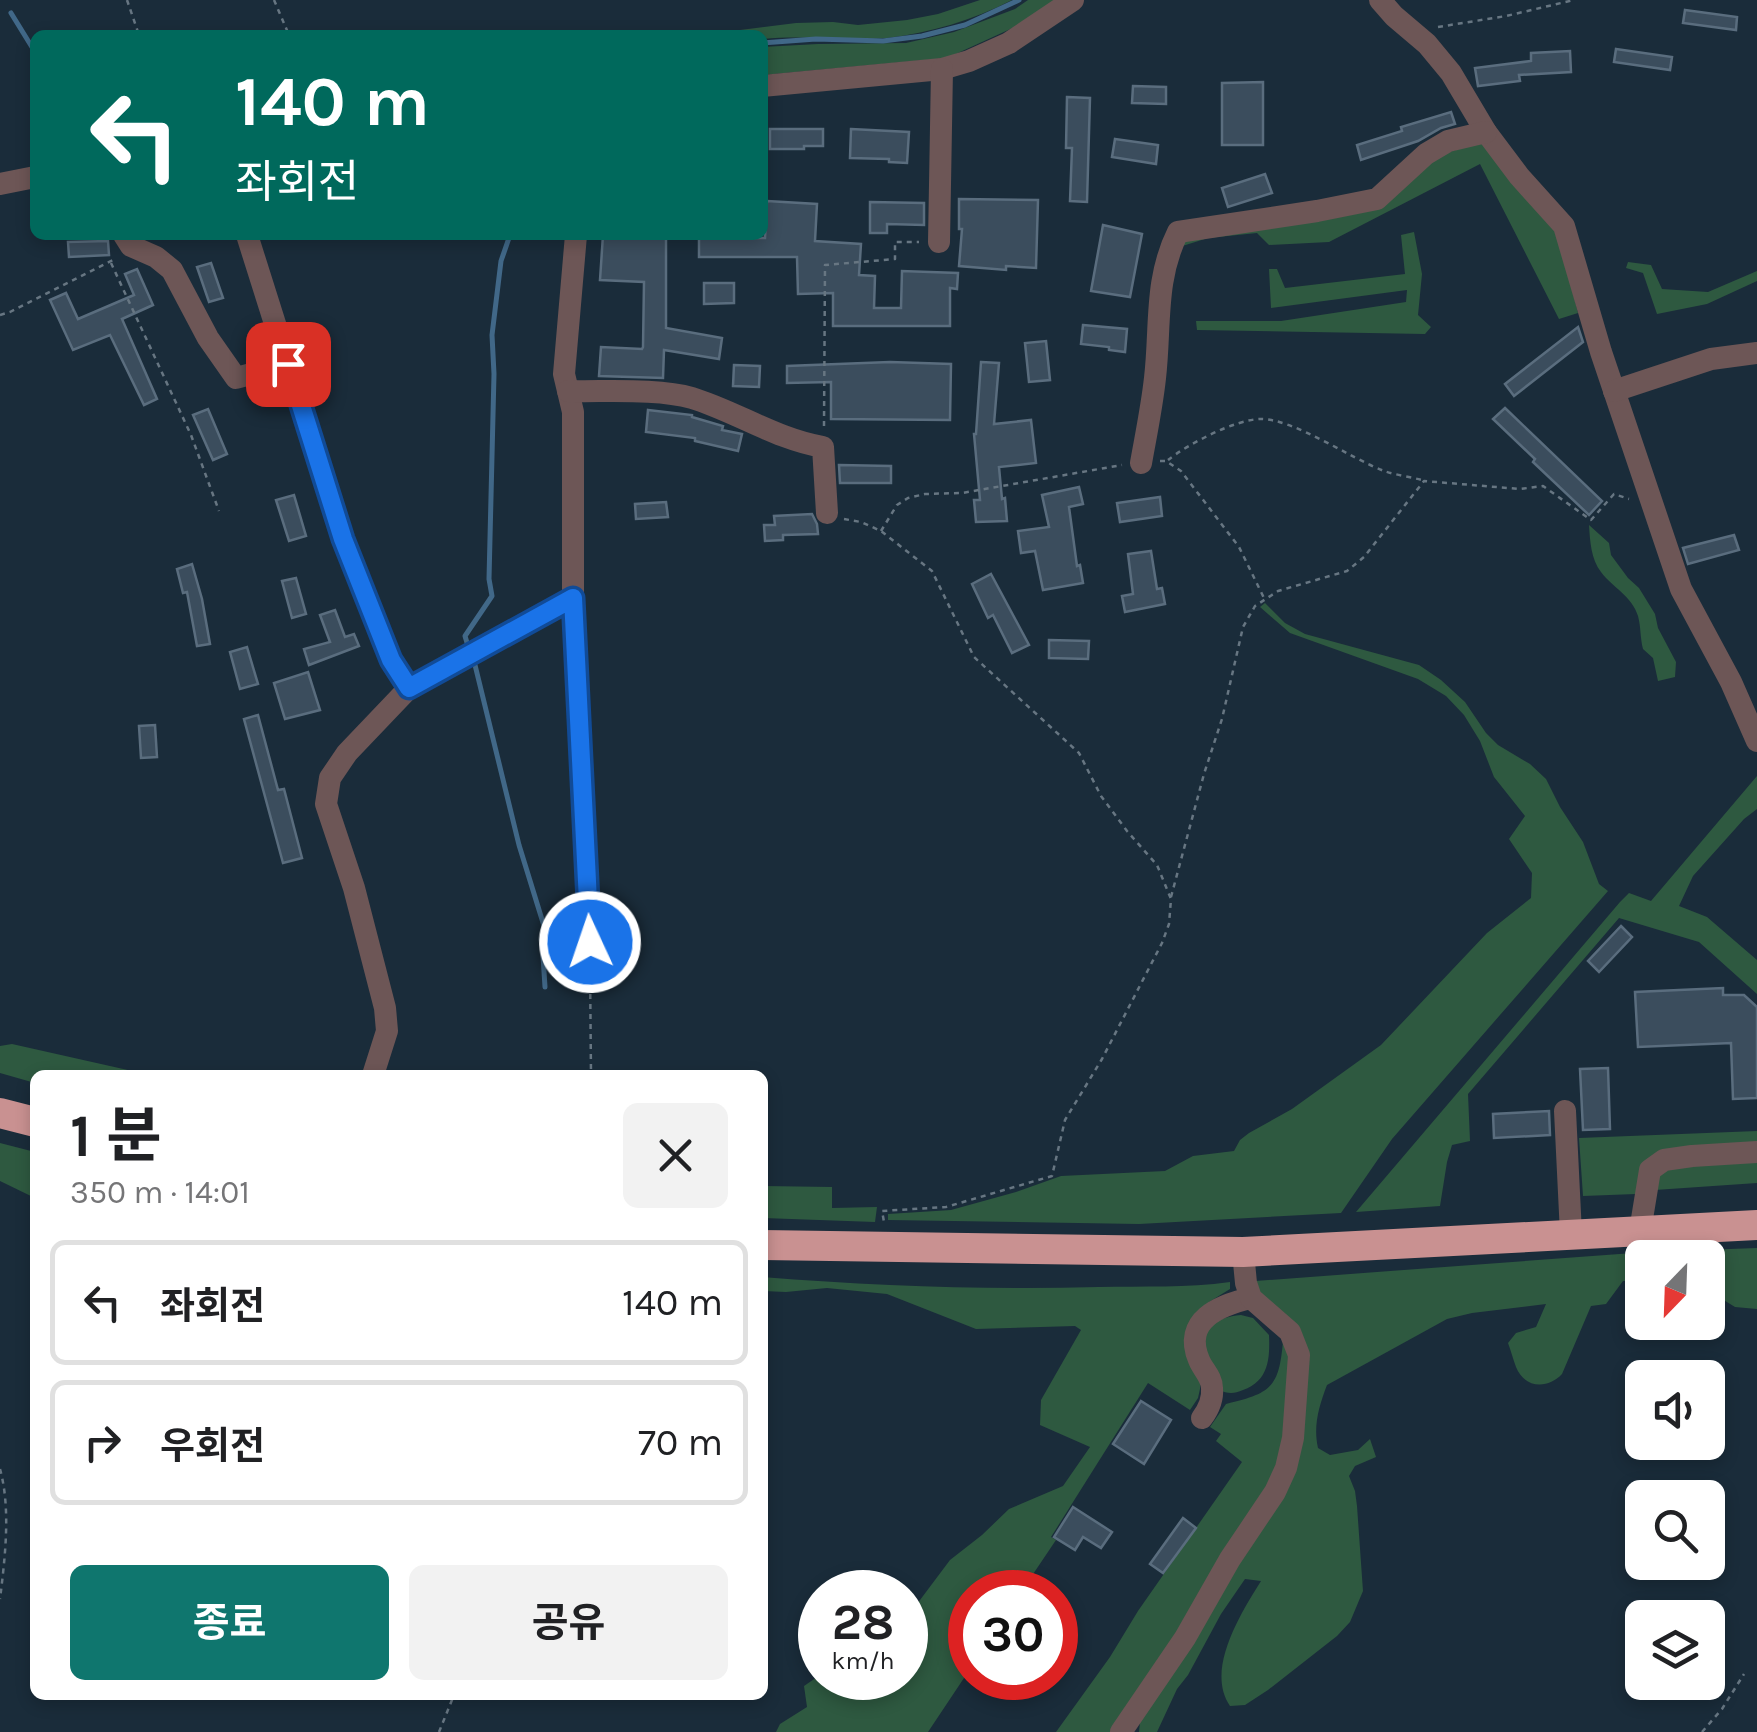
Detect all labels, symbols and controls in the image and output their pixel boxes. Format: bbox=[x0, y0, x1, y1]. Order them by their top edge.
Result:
text: 140 m bbox=[235, 61, 430, 143]
icon: left bbox=[70, 70, 200, 200]
text: 좌회전 bbox=[235, 156, 359, 208]
pin bbox=[246, 322, 331, 407]
icon: arrive bbox=[261, 337, 316, 392]
position arrow bbox=[538, 890, 642, 994]
text: 1 분 bbox=[70, 1101, 162, 1171]
button: close bbox=[623, 1103, 728, 1208]
text: 350 m · 14:01 bbox=[70, 1174, 250, 1211]
north arrow bbox=[1625, 1240, 1725, 1340]
map controls bbox=[1625, 1240, 1725, 1700]
icon: left bbox=[75, 1275, 130, 1330]
text: 140 m bbox=[622, 1280, 723, 1325]
text: 좌회전 bbox=[160, 1284, 265, 1329]
button: sound bbox=[1625, 1360, 1725, 1460]
icon: right bbox=[75, 1415, 130, 1470]
text: 70 m bbox=[638, 1420, 723, 1465]
text: 우회전 bbox=[160, 1424, 265, 1469]
button: search bbox=[1625, 1480, 1725, 1580]
button: 종료 bbox=[70, 1565, 389, 1680]
button: 공유 bbox=[409, 1565, 728, 1680]
speed limit sign: 30 bbox=[948, 1570, 1078, 1700]
text: 28 bbox=[832, 1593, 894, 1652]
button: layers bbox=[1625, 1600, 1725, 1700]
text: km/h bbox=[831, 1646, 895, 1675]

